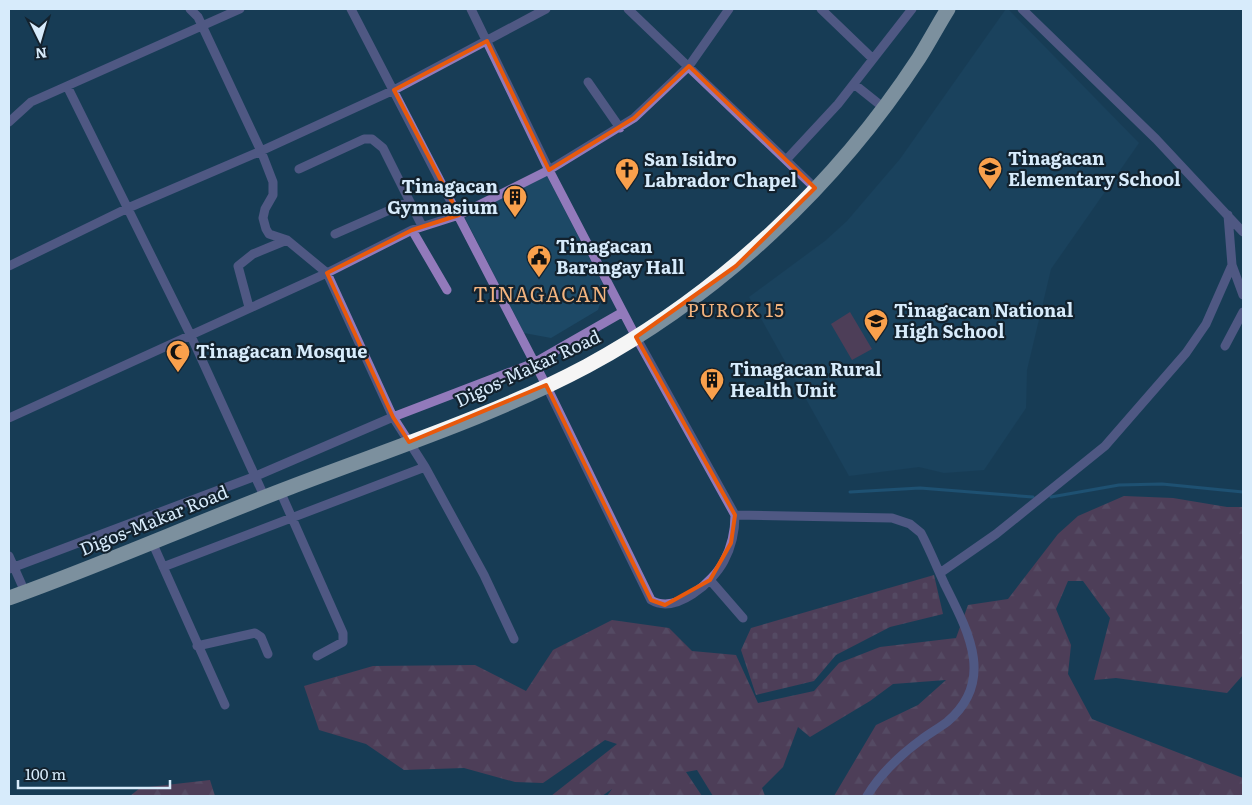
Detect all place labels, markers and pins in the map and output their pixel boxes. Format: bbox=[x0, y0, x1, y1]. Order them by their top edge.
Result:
place label: Tinagacan Elementary School bbox=[1008, 144, 1181, 192]
place label: San Isidro Labrador Chapel bbox=[644, 145, 798, 193]
school or university icon: Tinagacan Elementary School bbox=[977, 156, 1003, 190]
church icon: San Isidro Labrador Chapel bbox=[614, 157, 640, 191]
place label: Tinagacan Gymnasium bbox=[387, 172, 498, 220]
building icon: Tinagacan Gymnasium bbox=[502, 184, 528, 218]
place label: Tinagacan Barangay Hall bbox=[556, 232, 685, 280]
public building icon: Tinagacan Barangay Hall bbox=[526, 244, 552, 278]
place label: Tinagacan National High School bbox=[894, 296, 1074, 344]
school or university icon: Tinagacan National High School bbox=[863, 308, 889, 342]
place label: Tinagacan Mosque bbox=[196, 337, 367, 364]
mosque icon: Tinagacan Mosque bbox=[165, 339, 191, 373]
place label: Tinagacan Rural Health Unit bbox=[730, 355, 882, 403]
building icon: Tinagacan Rural Health Unit bbox=[699, 367, 725, 401]

